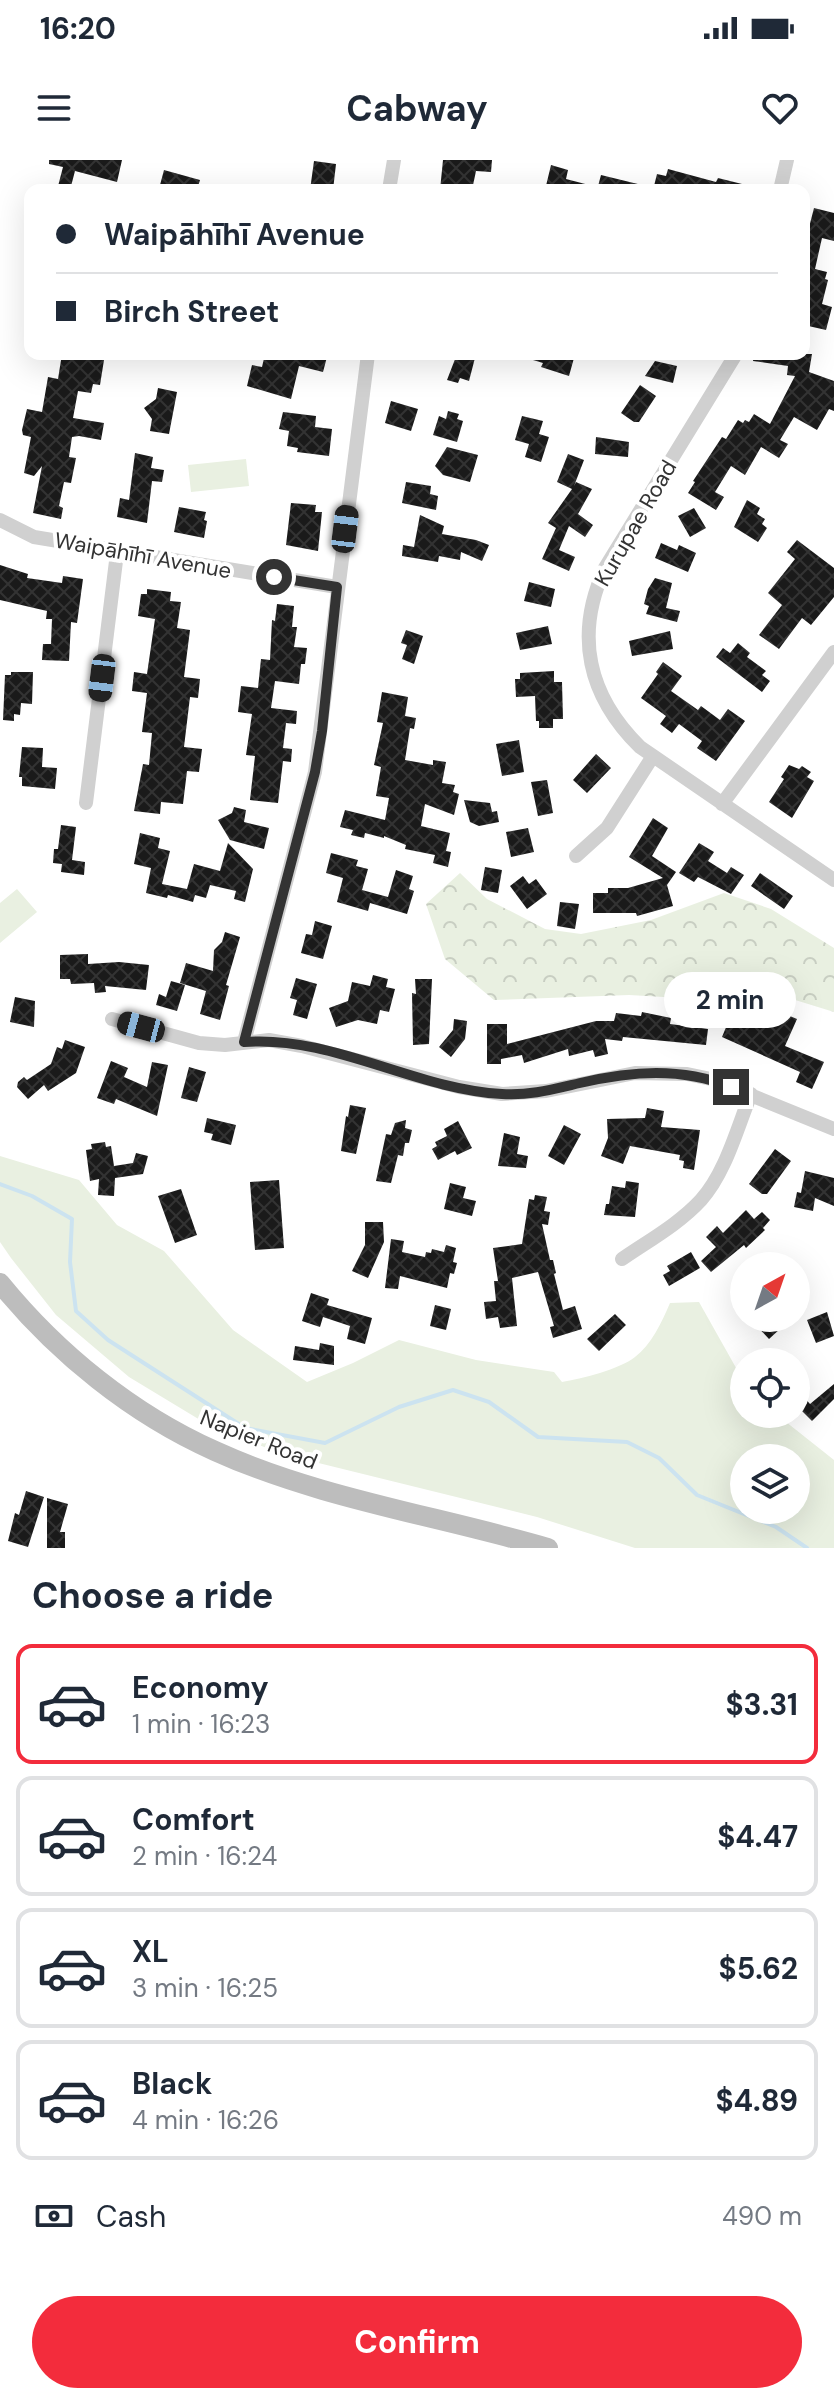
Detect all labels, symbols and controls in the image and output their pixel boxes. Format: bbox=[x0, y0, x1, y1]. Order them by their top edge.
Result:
text: 16:20 bbox=[40, 9, 116, 48]
text: Cabway bbox=[346, 85, 488, 132]
icon: menu bbox=[32, 86, 76, 130]
icon: heart bbox=[758, 86, 802, 130]
text: Waipāhīhī Avenue bbox=[104, 215, 365, 254]
text: Birch Street bbox=[104, 292, 279, 331]
street label: Kurupae Road bbox=[588, 455, 683, 592]
car bbox=[330, 504, 360, 554]
street label: Waipāhīhī Avenue bbox=[52, 526, 234, 585]
route start bbox=[256, 559, 292, 595]
car bbox=[87, 653, 117, 703]
callout: 2 min bbox=[665, 971, 797, 1027]
text: 2 min bbox=[696, 983, 764, 1017]
car bbox=[115, 1009, 167, 1045]
route end bbox=[713, 1069, 749, 1105]
north arrow bbox=[730, 1252, 810, 1332]
map controls bbox=[730, 1252, 810, 1524]
button: locate bbox=[730, 1348, 810, 1428]
street label: Napier Road bbox=[196, 1403, 322, 1476]
button: layers bbox=[730, 1444, 810, 1524]
text: Choose a ride bbox=[32, 1572, 273, 1619]
icon: car bbox=[36, 1668, 108, 1740]
text: Economy bbox=[132, 1668, 269, 1707]
text: $3.31 bbox=[725, 1685, 798, 1724]
text: 1 min · 16:23 bbox=[132, 1707, 270, 1741]
icon: car bbox=[36, 1800, 108, 1872]
text: Comfort bbox=[132, 1800, 255, 1839]
text: $4.47 bbox=[717, 1817, 798, 1856]
text: 2 min · 16:24 bbox=[132, 1839, 277, 1873]
icon: car bbox=[36, 1932, 108, 2004]
text: XL bbox=[132, 1932, 169, 1971]
text: $5.62 bbox=[719, 1949, 798, 1988]
text: 3 min · 16:25 bbox=[132, 1971, 278, 2005]
icon: car bbox=[36, 2064, 108, 2136]
text: Black bbox=[132, 2064, 212, 2103]
text: $4.89 bbox=[715, 2081, 798, 2120]
text: 4 min · 16:26 bbox=[132, 2103, 279, 2137]
icon: cash bbox=[32, 2194, 76, 2238]
text: Cash bbox=[96, 2197, 166, 2236]
text: 490 m bbox=[722, 2199, 802, 2233]
button: Confirm bbox=[32, 2296, 802, 2388]

